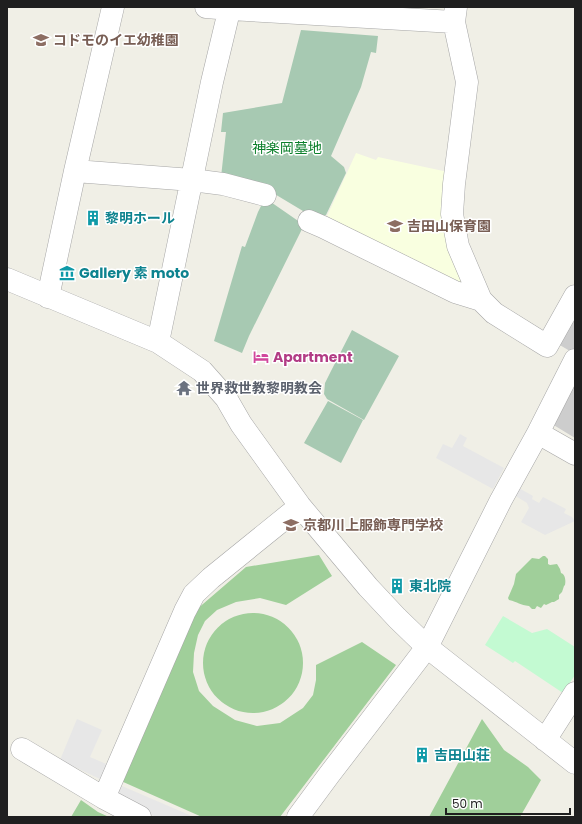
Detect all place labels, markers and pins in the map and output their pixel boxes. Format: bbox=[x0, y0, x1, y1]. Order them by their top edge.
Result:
place label: コドモのイエ幼稚園 bbox=[53, 30, 179, 50]
school or university icon: コドモのイエ幼稚園 bbox=[32, 31, 50, 49]
place label: 黎明ホール bbox=[105, 208, 175, 228]
building icon: 黎明ホール bbox=[84, 209, 102, 227]
place label: 吉田山保育園 bbox=[407, 216, 491, 236]
school or university icon: 吉田山保育園 bbox=[386, 217, 404, 235]
place label: Gallery 素 moto bbox=[79, 263, 189, 283]
museum icon: Gallery 素 moto bbox=[58, 264, 76, 282]
place label: Apartment bbox=[273, 347, 353, 367]
hotel icon: Apartment bbox=[252, 348, 270, 366]
place label: 世界救世教黎明教会 bbox=[196, 378, 322, 398]
temple icon: 世界救世教黎明教会 bbox=[175, 379, 193, 397]
place label: 京都川上服飾専門学校 bbox=[303, 515, 443, 535]
school or university icon: 京都川上服飾専門学校 bbox=[282, 516, 300, 534]
place label: 東北院 bbox=[409, 576, 451, 596]
building icon: 東北院 bbox=[388, 577, 406, 595]
place label: 吉田山荘 bbox=[434, 745, 490, 765]
building icon: 吉田山荘 bbox=[413, 746, 431, 764]

